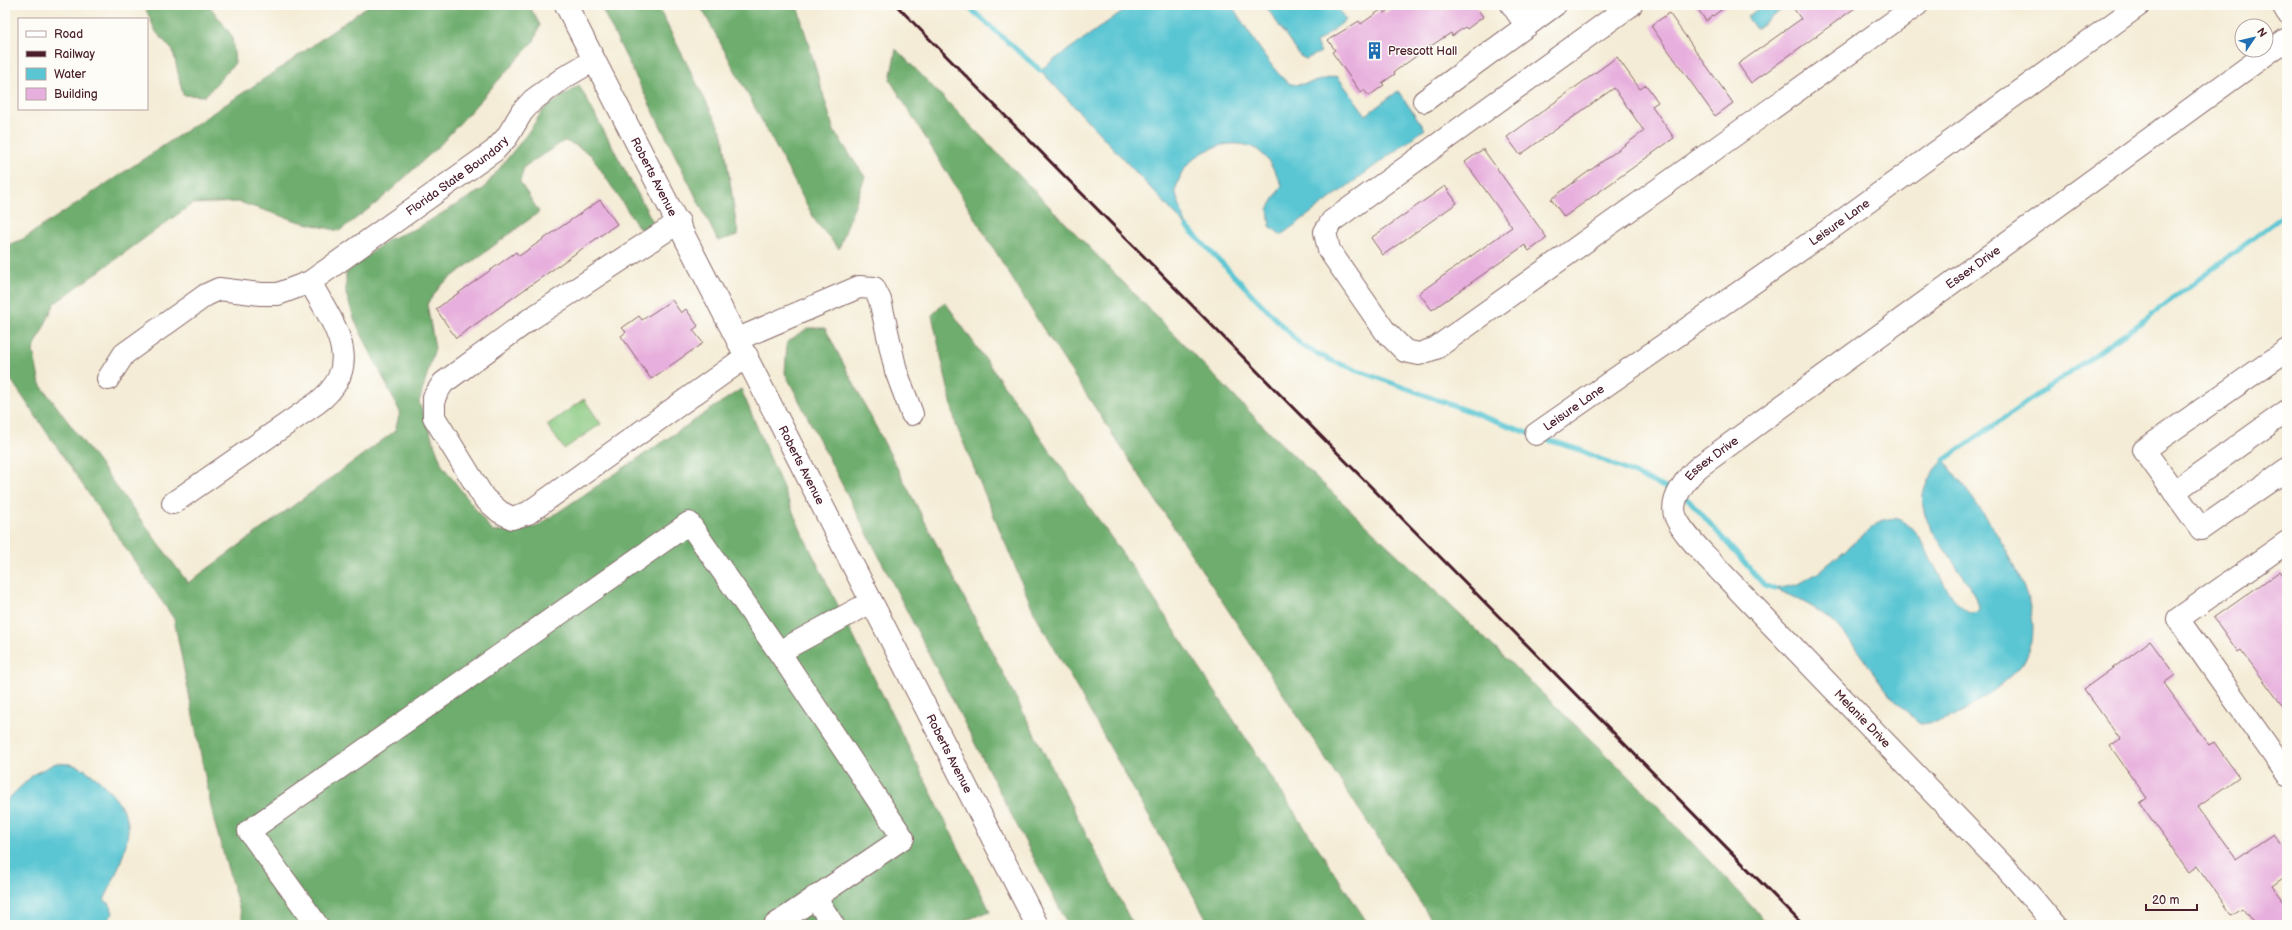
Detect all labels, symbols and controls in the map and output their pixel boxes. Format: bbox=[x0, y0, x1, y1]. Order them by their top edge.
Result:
legend bbox=[18, 18, 148, 110]
north arrow bbox=[2234, 18, 2274, 58]
text: N bbox=[2254, 25, 2269, 40]
text: Road bbox=[54, 27, 83, 42]
building icon: Prescott Hall bbox=[1365, 41, 1385, 61]
place label: Prescott Hall bbox=[1388, 44, 1457, 59]
text: Railway bbox=[54, 47, 96, 62]
text: Water bbox=[54, 67, 86, 82]
text: Building bbox=[54, 87, 98, 102]
street label: Florida State Boundary bbox=[403, 133, 512, 219]
street label: Roberts Avenue bbox=[627, 135, 680, 219]
street label: Leisure Lane bbox=[1806, 196, 1873, 249]
street label: Essex Drive bbox=[1943, 242, 2003, 292]
street label: Leisure Lane bbox=[1540, 381, 1607, 434]
street label: Roberts Avenue bbox=[775, 423, 828, 507]
street label: Essex Drive bbox=[1682, 433, 1741, 484]
street label: Melanie Drive bbox=[1831, 687, 1893, 751]
street label: Roberts Avenue bbox=[923, 712, 976, 796]
scale bar bbox=[2146, 886, 2197, 912]
text: 20 m bbox=[2152, 893, 2179, 908]

